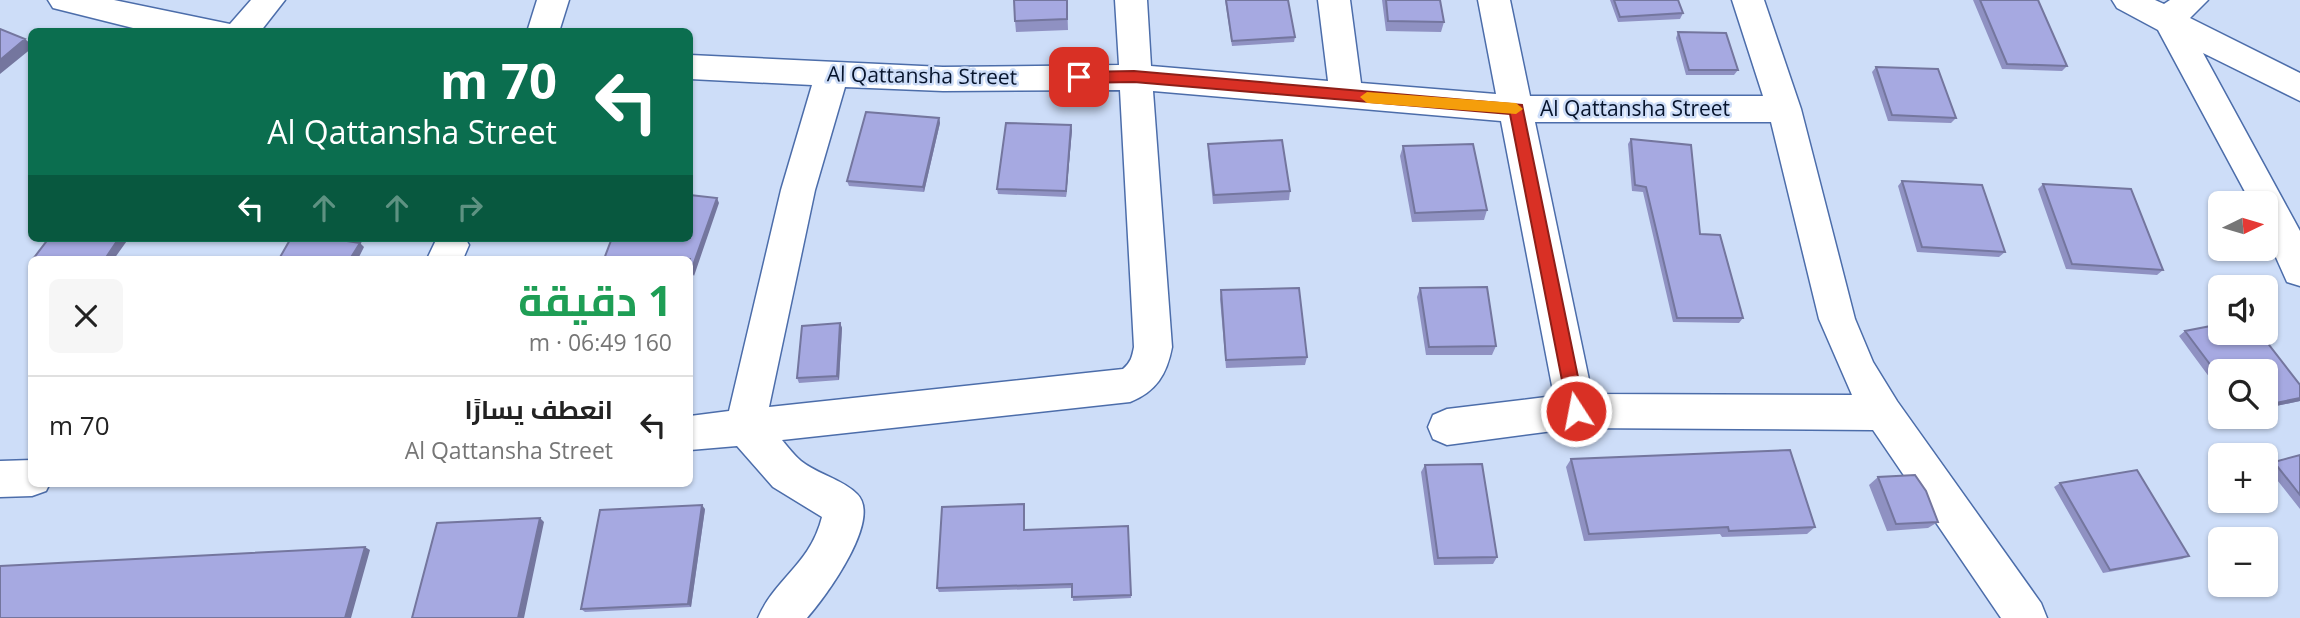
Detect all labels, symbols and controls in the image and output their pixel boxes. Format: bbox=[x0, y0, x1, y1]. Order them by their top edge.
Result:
text: 70 m bbox=[440, 47, 557, 113]
pin bbox=[1049, 47, 1109, 107]
icon: left bbox=[581, 56, 672, 147]
icon: arrive bbox=[1060, 58, 1098, 96]
street label: Al Qattansha Street bbox=[827, 59, 1017, 91]
street label: Al Qattansha Street bbox=[1540, 94, 1730, 122]
text: Al Qattansha Street bbox=[267, 110, 557, 153]
icon: left bbox=[232, 189, 270, 227]
icon: ahead bbox=[305, 189, 343, 227]
icon: ahead bbox=[378, 189, 416, 227]
icon: right bbox=[451, 189, 489, 227]
north arrow bbox=[2208, 191, 2278, 261]
map controls bbox=[2208, 191, 2278, 597]
text: 1 دقيقة bbox=[518, 271, 672, 328]
button: sound bbox=[2208, 275, 2278, 345]
button: close bbox=[49, 279, 123, 353]
text: 160 m · 06:49 bbox=[529, 326, 672, 358]
button: search bbox=[2208, 359, 2278, 429]
position arrow bbox=[1539, 374, 1613, 448]
text: انعطف يسارًا bbox=[464, 391, 613, 427]
icon: left bbox=[634, 406, 672, 444]
text: 70 m bbox=[49, 407, 110, 443]
text: Al Qattansha Street bbox=[405, 434, 613, 466]
button: + bbox=[2208, 443, 2278, 513]
button: − bbox=[2208, 527, 2278, 597]

